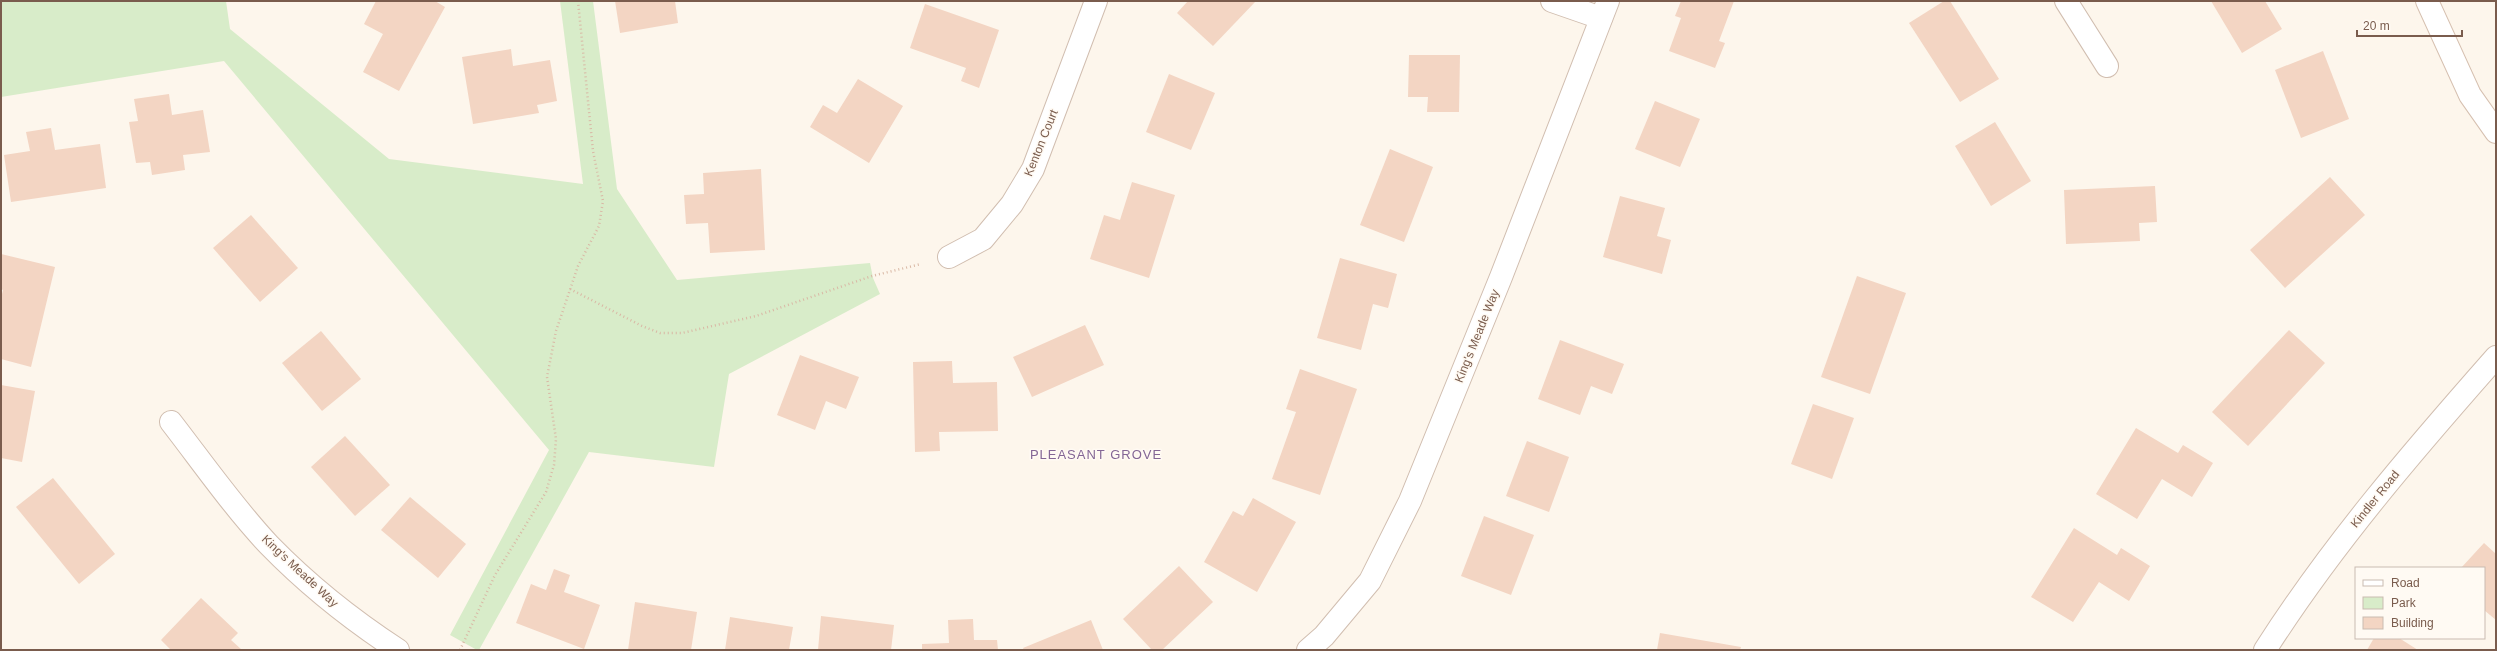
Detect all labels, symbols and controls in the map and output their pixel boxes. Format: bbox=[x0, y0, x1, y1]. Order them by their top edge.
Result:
scale bar bbox=[2357, 12, 2462, 38]
text: 20 m bbox=[2363, 19, 2390, 33]
street label: Kenton Court bbox=[1021, 107, 1061, 178]
street label: King's Meade Way bbox=[1452, 287, 1502, 385]
district label: PLEASANT GROVE bbox=[1030, 447, 1162, 462]
street label: Kindler Road bbox=[2348, 468, 2402, 530]
street label: King's Meade Way bbox=[259, 532, 341, 610]
legend bbox=[2355, 567, 2485, 639]
text: Road bbox=[2391, 576, 2420, 590]
text: Park bbox=[2391, 596, 2417, 610]
text: Building bbox=[2391, 616, 2434, 630]

